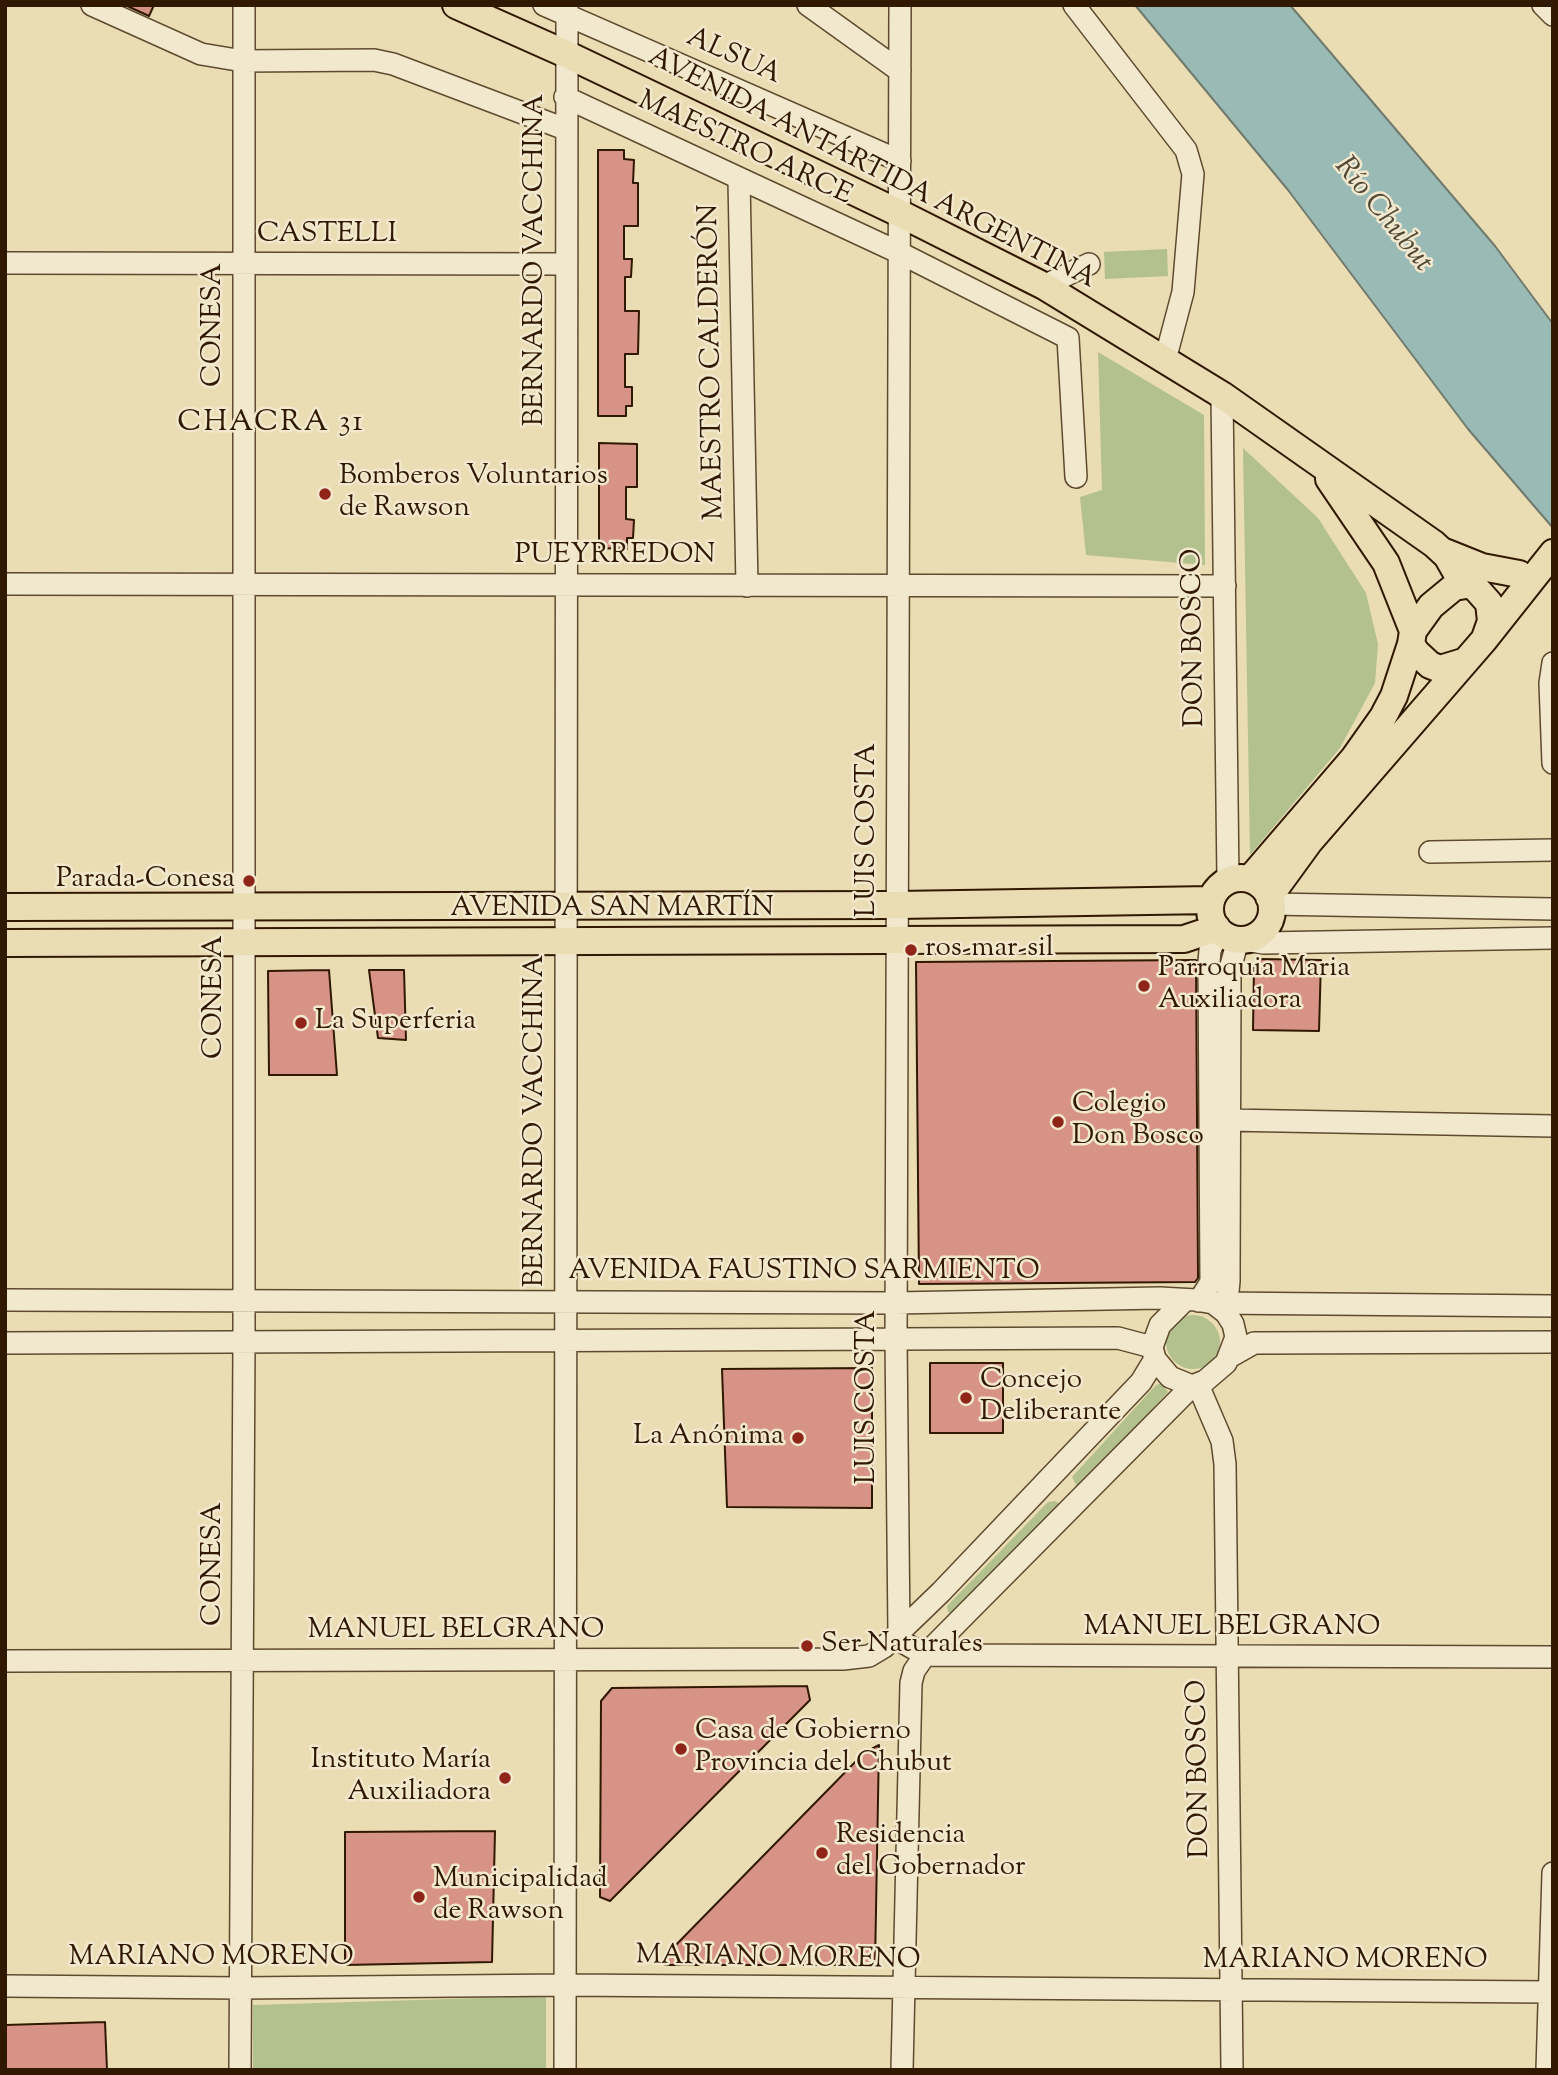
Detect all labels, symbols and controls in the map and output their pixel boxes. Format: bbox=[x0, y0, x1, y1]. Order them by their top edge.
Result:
street label: ALSUA bbox=[680, 22, 786, 94]
street label: AVENIDA ANTÁRTIDA ARGENTINA bbox=[641, 42, 1101, 298]
street label: MAESTRO ARCE bbox=[632, 86, 856, 214]
street label: BERNARDO VACCHINA bbox=[520, 94, 554, 426]
water label: Río Chubut bbox=[1325, 151, 1439, 281]
street label: MAESTRO CALDERÓN bbox=[694, 204, 734, 520]
street label: CASTELLI bbox=[257, 219, 397, 253]
street label: CONESA bbox=[198, 263, 232, 387]
district label: CHACRA 31 bbox=[178, 407, 364, 443]
place label: Bomberos Voluntarios de Rawson bbox=[339, 461, 608, 527]
marker: Bomberos Voluntarios de Rawson bbox=[317, 486, 333, 502]
street label: PUEYRREDON bbox=[515, 540, 715, 574]
street label: DON BOSCO bbox=[1178, 548, 1214, 728]
street label: LUIS COSTA bbox=[852, 743, 886, 917]
place label: Parada-Conesa bbox=[56, 864, 235, 898]
marker: Parada-Conesa bbox=[241, 873, 257, 889]
street label: AVENIDA SAN MARTÍN bbox=[450, 893, 774, 927]
place label: ros-mar-sil bbox=[925, 933, 1054, 967]
street label: CONESA bbox=[199, 935, 233, 1059]
marker: ros-mar-sil bbox=[903, 942, 919, 958]
place label: Parroquia Maria Auxiliadora bbox=[1158, 953, 1350, 1019]
street label: BERNARDO VACCHINA bbox=[520, 955, 554, 1287]
marker: Parroquia Maria Auxiliadora bbox=[1136, 978, 1152, 994]
place label: La Superferia bbox=[315, 1006, 476, 1040]
marker: La Superferia bbox=[293, 1015, 309, 1031]
place label: Colegio Don Bosco bbox=[1072, 1089, 1204, 1155]
marker: Colegio Don Bosco bbox=[1050, 1114, 1066, 1130]
street label: AVENIDA FAUSTINO SARMIENTO bbox=[568, 1256, 1040, 1290]
street label: LUIS COSTA bbox=[852, 1310, 886, 1484]
place label: Concejo Deliberante bbox=[980, 1365, 1121, 1431]
marker: Concejo Deliberante bbox=[958, 1390, 974, 1406]
place label: La Anónima bbox=[633, 1421, 784, 1455]
marker: La Anónima bbox=[790, 1430, 806, 1446]
street label: CONESA bbox=[198, 1502, 232, 1626]
street label: MANUEL BELGRANO bbox=[1084, 1612, 1380, 1646]
street label: MANUEL BELGRANO bbox=[308, 1615, 604, 1649]
place label: Ser Naturales bbox=[821, 1629, 983, 1663]
marker: Ser Naturales bbox=[799, 1638, 815, 1654]
street label: DON BOSCO bbox=[1183, 1679, 1219, 1859]
place label: Casa de Gobierno Provincia del Chubut bbox=[695, 1716, 952, 1782]
marker: Casa de Gobierno Provincia del Chubut bbox=[673, 1741, 689, 1757]
place label: Instituto María Auxiliadora bbox=[311, 1745, 491, 1811]
marker: Instituto María Auxiliadora bbox=[497, 1770, 513, 1786]
place label: Residencia del Gobernador bbox=[836, 1820, 1025, 1886]
marker: Residencia del Gobernador bbox=[814, 1845, 830, 1861]
place label: Municipalidad de Rawson bbox=[433, 1864, 607, 1930]
marker: Municipalidad de Rawson bbox=[411, 1889, 427, 1905]
street label: MARIANO MORENO bbox=[635, 1941, 921, 1979]
street label: MARIANO MORENO bbox=[68, 1942, 354, 1976]
street label: MARIANO MORENO bbox=[1202, 1945, 1488, 1979]

